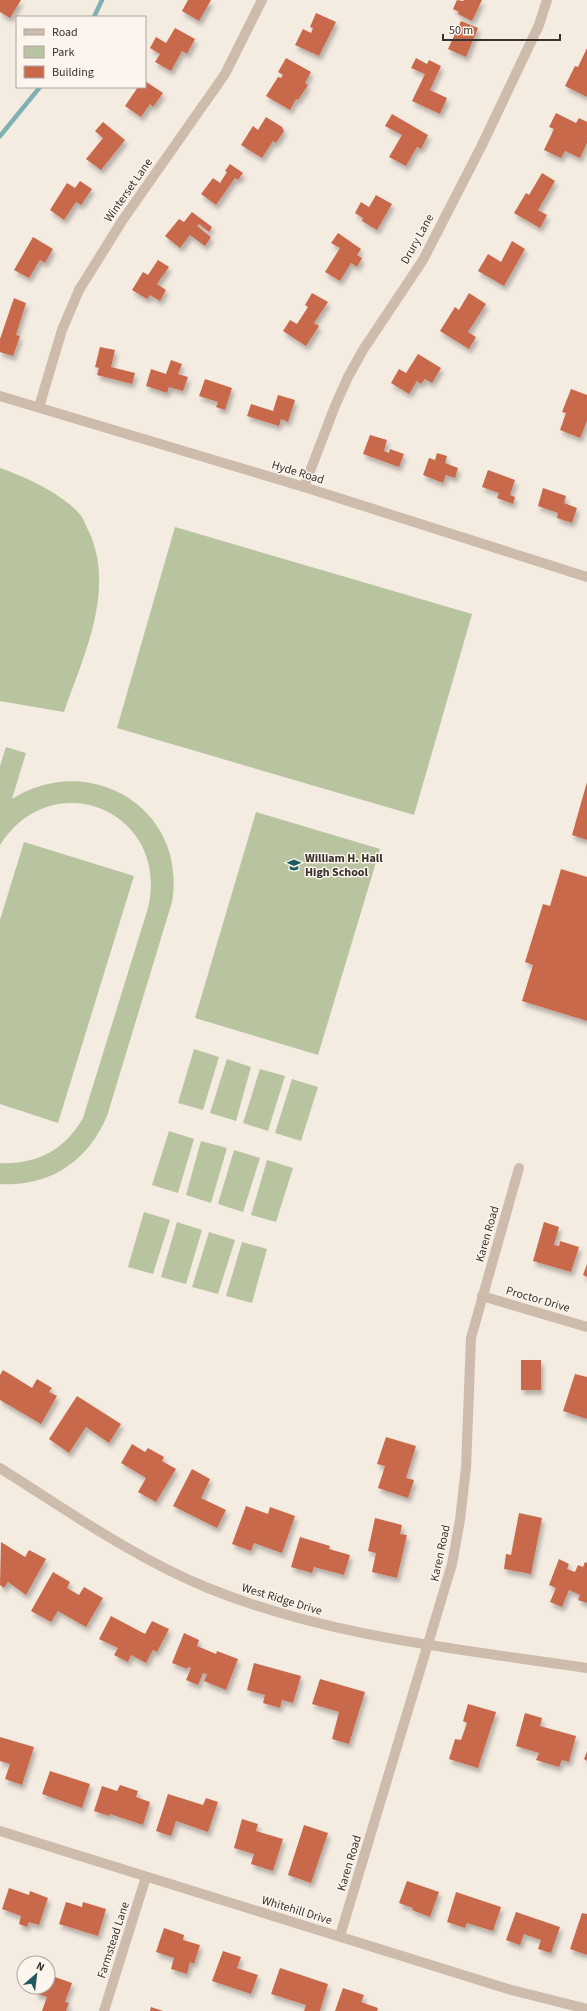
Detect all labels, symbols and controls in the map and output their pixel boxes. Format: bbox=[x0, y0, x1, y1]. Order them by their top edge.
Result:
legend bbox=[16, 16, 146, 88]
scale bar bbox=[443, 16, 560, 42]
text: 50 m bbox=[449, 22, 473, 39]
text: Road bbox=[52, 24, 78, 41]
text: Park bbox=[52, 44, 74, 61]
text: Building bbox=[52, 64, 94, 81]
street label: Winterset Lane bbox=[100, 155, 157, 226]
street label: Drury Lane bbox=[397, 211, 438, 267]
street label: Hyde Road bbox=[269, 456, 326, 489]
place label: William H. Hall High School bbox=[305, 850, 383, 881]
school or university icon: William H. Hall High School bbox=[286, 857, 302, 873]
street label: Karen Road bbox=[471, 1204, 504, 1264]
street label: Proctor Drive bbox=[504, 1282, 572, 1317]
street label: Karen Road bbox=[426, 1523, 455, 1583]
street label: West Ridge Drive bbox=[240, 1579, 324, 1620]
street label: Karen Road bbox=[333, 1833, 366, 1893]
street label: Whitehill Drive bbox=[260, 1892, 334, 1929]
street label: Farmstead Lane bbox=[93, 1900, 134, 1981]
north arrow bbox=[16, 1955, 56, 1995]
text: N bbox=[34, 1958, 47, 1975]

